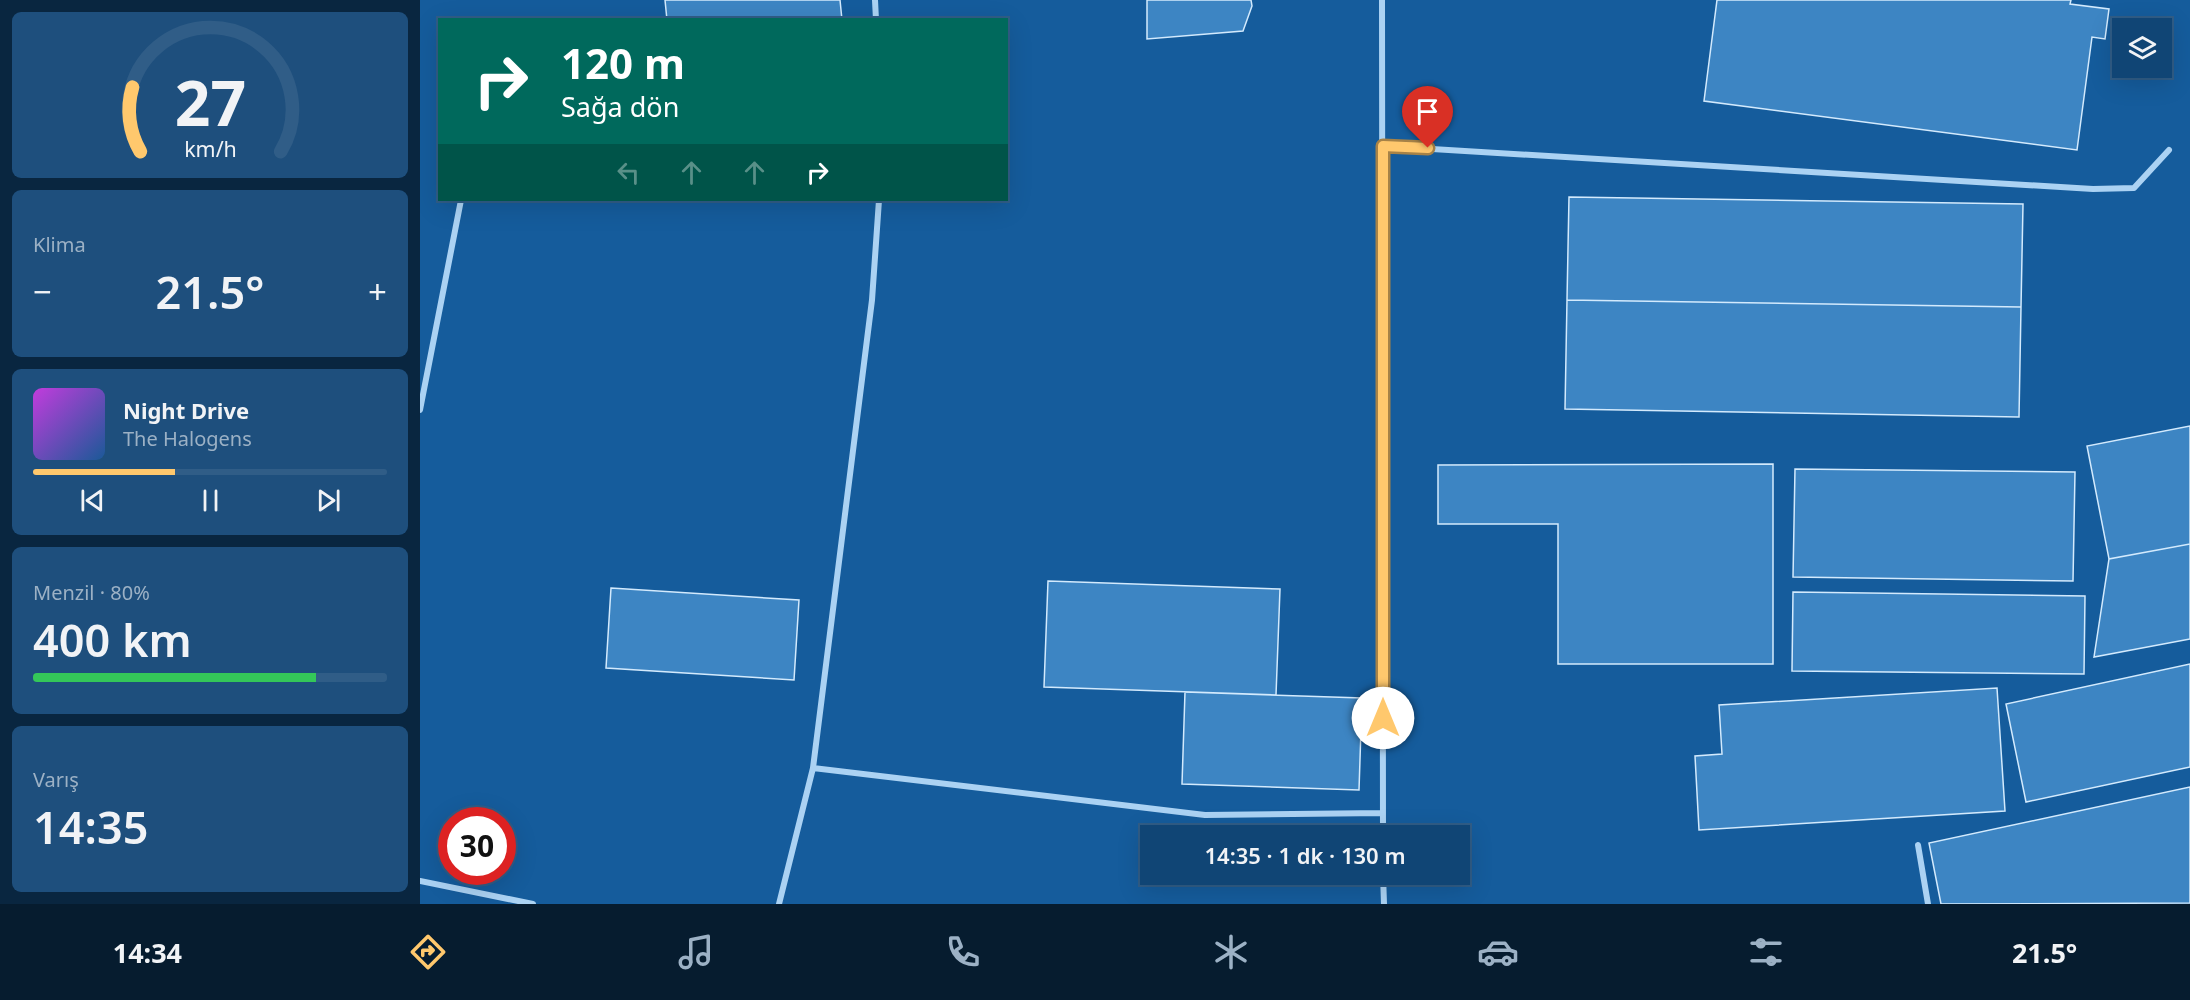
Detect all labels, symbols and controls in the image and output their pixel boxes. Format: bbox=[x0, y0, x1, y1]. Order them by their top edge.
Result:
map controls bbox=[2112, 18, 2172, 78]
button: layers bbox=[2112, 18, 2172, 78]
text: 120 m bbox=[561, 34, 685, 91]
icon: right bbox=[462, 42, 540, 120]
text: 27 bbox=[174, 59, 246, 144]
pin bbox=[1402, 86, 1453, 148]
text: Sağa dön bbox=[561, 88, 679, 125]
icon: arrive bbox=[1411, 95, 1444, 128]
text: km/h bbox=[184, 135, 236, 164]
icon: left bbox=[612, 156, 645, 189]
icon: ahead bbox=[675, 156, 708, 189]
icon: ahead bbox=[738, 156, 771, 189]
icon: right bbox=[801, 156, 834, 189]
text: Klima bbox=[33, 231, 86, 258]
text: 21.5° bbox=[156, 261, 264, 322]
text: − bbox=[33, 269, 52, 314]
text: + bbox=[368, 269, 387, 314]
text: Night Drive bbox=[123, 395, 249, 425]
text: The Halogens bbox=[123, 425, 252, 452]
icon: previous bbox=[76, 484, 109, 517]
icon: pause bbox=[194, 484, 227, 517]
icon: next bbox=[312, 484, 345, 517]
text: Menzil · 80% bbox=[33, 579, 150, 606]
text: 400 km bbox=[33, 609, 192, 670]
position arrow bbox=[1351, 686, 1415, 750]
text: Varış bbox=[33, 766, 79, 793]
text: 14:35 bbox=[33, 796, 148, 857]
speed limit sign: 30 bbox=[438, 807, 516, 885]
text: 14:35 · 1 dk · 130 m bbox=[1204, 840, 1406, 870]
icon: directions bbox=[407, 931, 449, 973]
icon: music bbox=[675, 931, 717, 973]
icon: phone bbox=[942, 931, 984, 973]
icon: climate bbox=[1210, 931, 1252, 973]
icon: car bbox=[1477, 931, 1519, 973]
icon: filters bbox=[1745, 931, 1787, 973]
text: 14:34 bbox=[113, 934, 182, 971]
text: 21.5° bbox=[2012, 934, 2077, 971]

